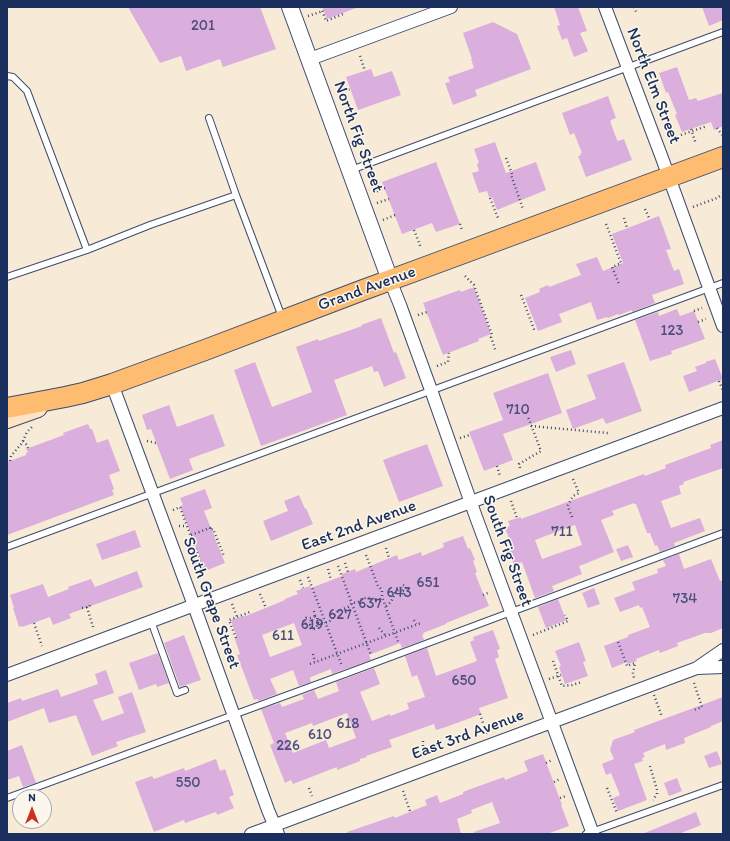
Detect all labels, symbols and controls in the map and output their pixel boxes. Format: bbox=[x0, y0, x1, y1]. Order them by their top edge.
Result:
house number: 201 bbox=[191, 17, 215, 35]
street label: North Elm Street bbox=[621, 25, 685, 147]
street label: North Fig Street bbox=[328, 79, 388, 195]
street label: Grand Avenue bbox=[315, 262, 419, 316]
house number: 123 bbox=[660, 322, 684, 340]
house number: 710 bbox=[506, 401, 530, 419]
street label: South Fig Street bbox=[477, 493, 537, 609]
street label: East 2nd Avenue bbox=[299, 496, 419, 556]
house number: 711 bbox=[551, 523, 573, 541]
street label: South Grape Street bbox=[178, 534, 244, 672]
house number: 651 bbox=[417, 574, 439, 592]
house number: 643 bbox=[386, 584, 412, 602]
house number: 734 bbox=[673, 590, 697, 608]
house number: 637 bbox=[358, 595, 382, 613]
house number: 627 bbox=[328, 606, 352, 624]
house number: 619 bbox=[301, 616, 323, 634]
house number: 611 bbox=[272, 627, 294, 645]
house number: 650 bbox=[451, 672, 477, 690]
street label: East 3rd Avenue bbox=[409, 705, 527, 765]
house number: 618 bbox=[336, 715, 360, 733]
house number: 610 bbox=[308, 726, 332, 744]
house number: 226 bbox=[276, 737, 300, 755]
house number: 550 bbox=[176, 774, 200, 792]
north arrow bbox=[12, 789, 52, 829]
text: N bbox=[28, 791, 36, 804]

